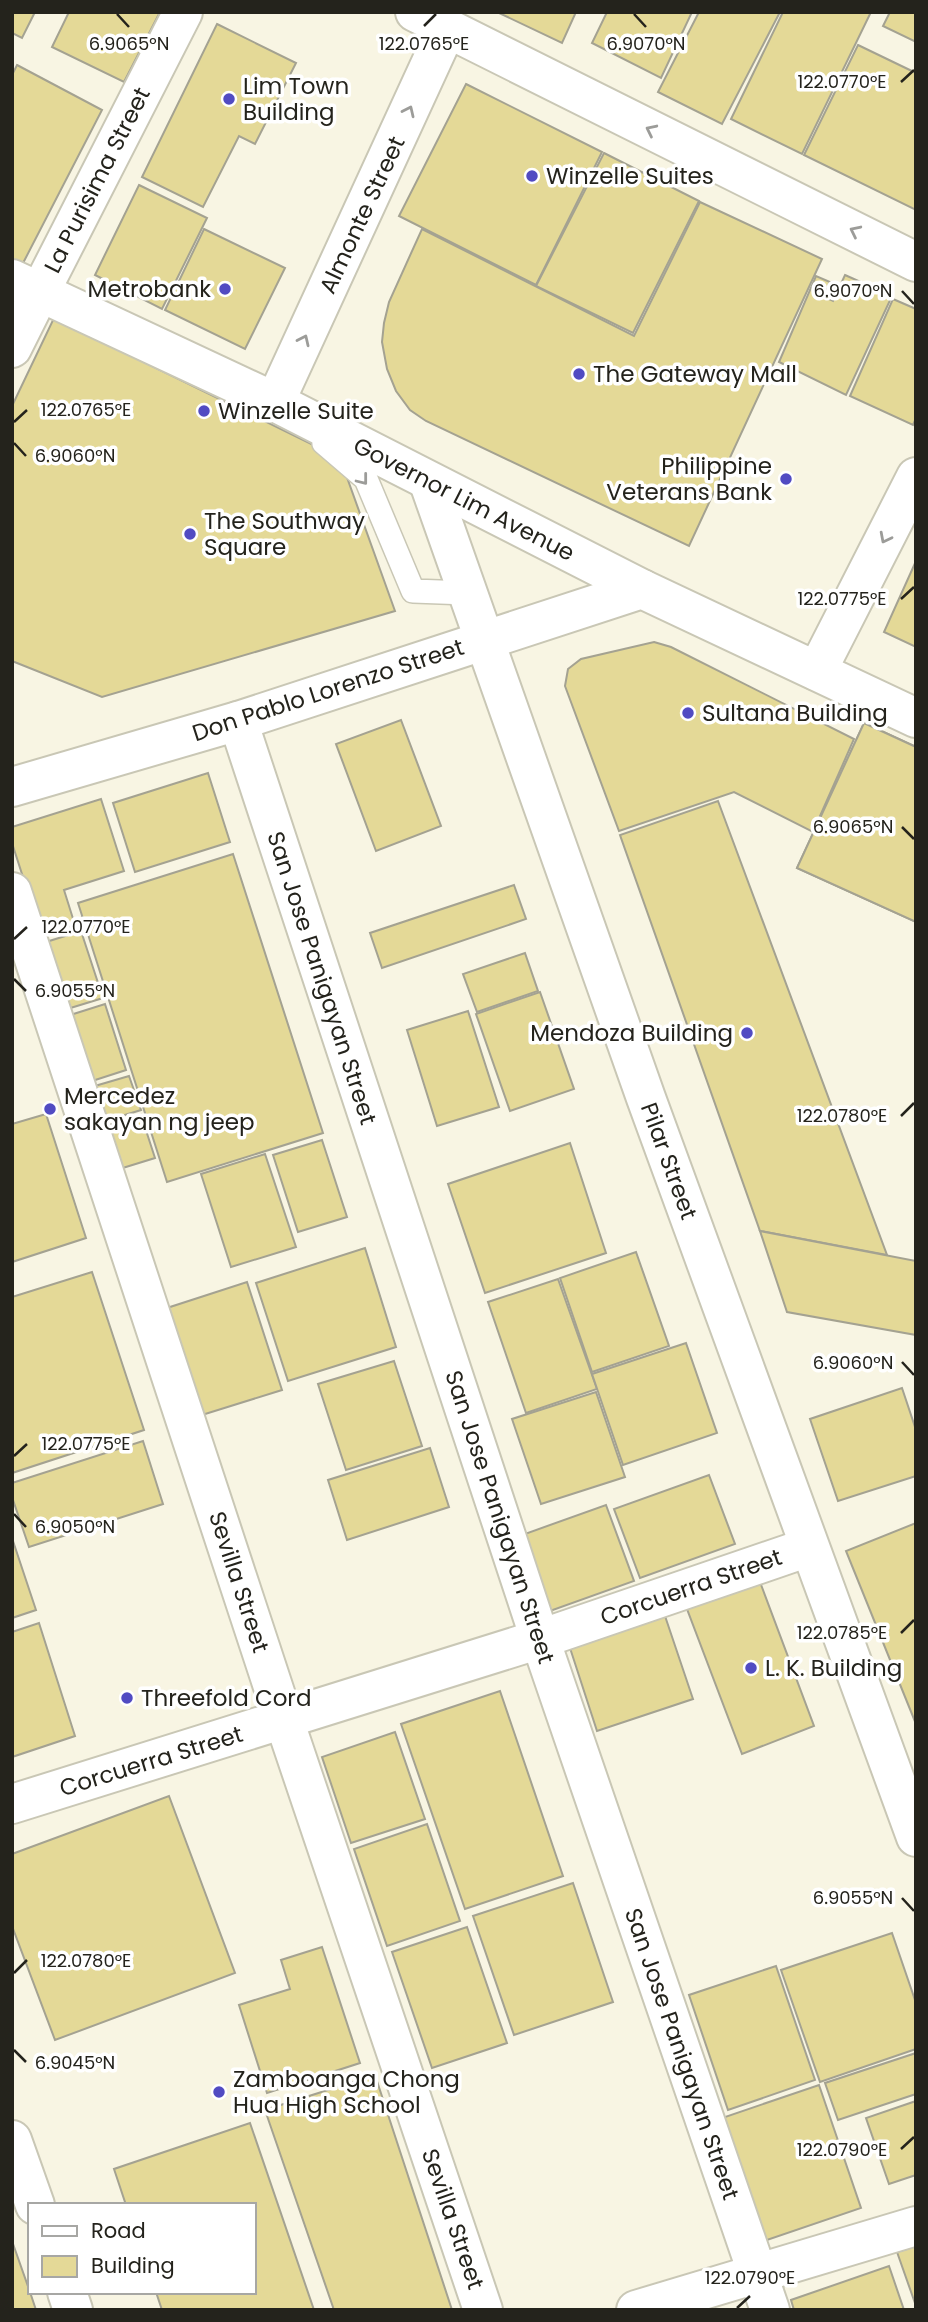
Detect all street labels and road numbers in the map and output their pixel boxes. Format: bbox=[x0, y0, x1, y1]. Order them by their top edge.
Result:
street label: La Purisima Street bbox=[36, 82, 158, 278]
street label: Almonte Street bbox=[311, 131, 413, 299]
street label: Governor Lim Avenue bbox=[348, 429, 580, 569]
street label: Don Pablo Lorenzo Street bbox=[188, 631, 468, 749]
street label: San Jose Panigayan Street bbox=[259, 827, 385, 1129]
street label: Pilar Street bbox=[633, 1098, 705, 1224]
street label: San Jose Panigayan Street bbox=[437, 1366, 563, 1668]
street label: Sevilla Street bbox=[201, 1507, 277, 1657]
street label: Corcuerra Street bbox=[596, 1541, 786, 1633]
street label: Corcuerra Street bbox=[55, 1718, 247, 1804]
street label: San Jose Panigayan Street bbox=[617, 1904, 747, 2204]
street label: Sevilla Street bbox=[414, 2144, 492, 2294]

